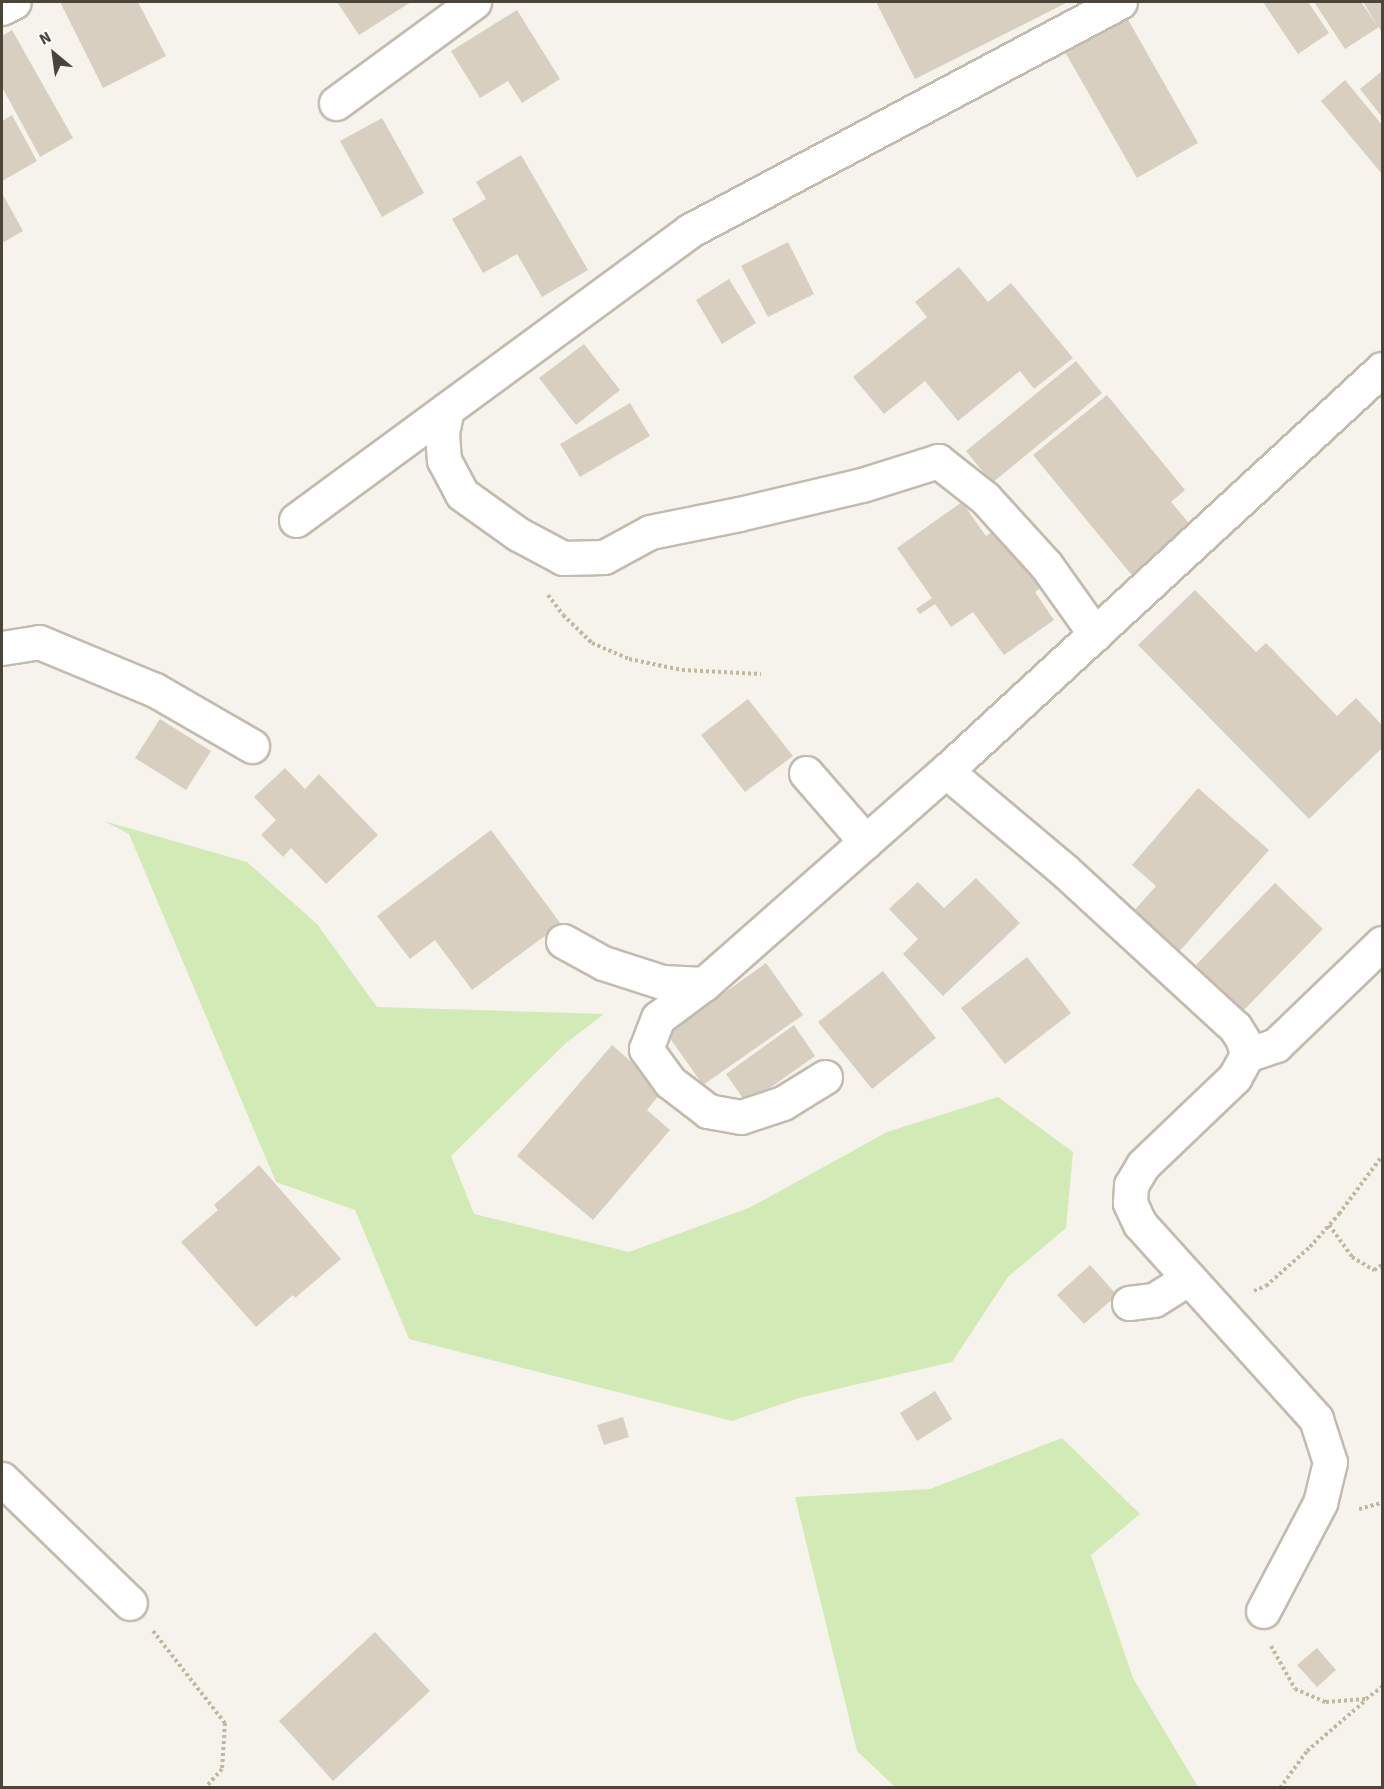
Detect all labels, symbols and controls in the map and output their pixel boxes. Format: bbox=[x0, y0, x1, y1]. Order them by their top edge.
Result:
north arrow bbox=[24, 24, 84, 84]
text: N bbox=[35, 26, 55, 50]

